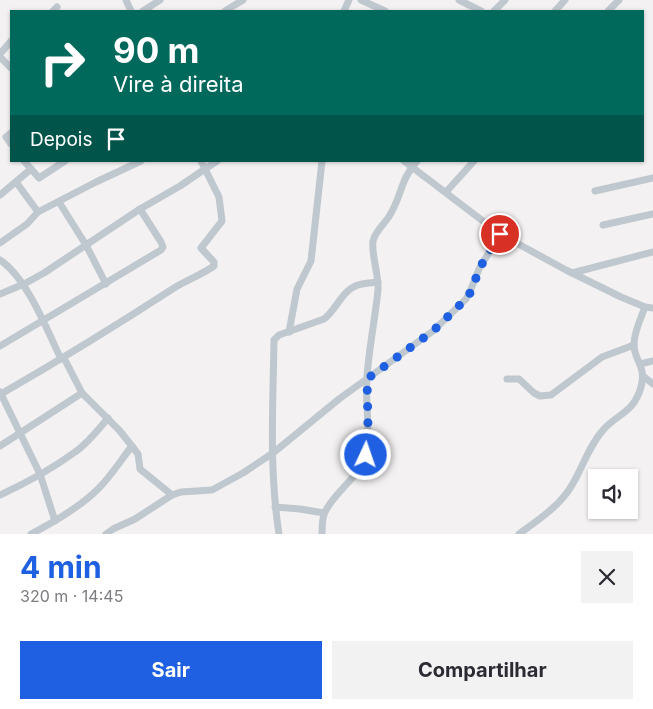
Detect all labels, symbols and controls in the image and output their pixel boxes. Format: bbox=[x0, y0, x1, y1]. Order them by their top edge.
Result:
text: 90 m bbox=[113, 29, 200, 71]
icon: right bbox=[30, 30, 95, 95]
text: Vire à direita bbox=[113, 71, 244, 97]
icon: arrive bbox=[102, 125, 130, 153]
text: Depois bbox=[30, 128, 92, 151]
pin bbox=[479, 213, 521, 255]
icon: arrive bbox=[486, 220, 514, 248]
position arrow bbox=[339, 428, 391, 480]
map controls bbox=[588, 469, 638, 519]
button: sound bbox=[588, 469, 638, 519]
text: 4 min bbox=[20, 549, 102, 585]
button: close bbox=[581, 551, 633, 603]
text: 320 m · 14:45 bbox=[20, 586, 123, 606]
button: Sair bbox=[20, 641, 322, 699]
button: Compartilhar bbox=[332, 641, 633, 699]

